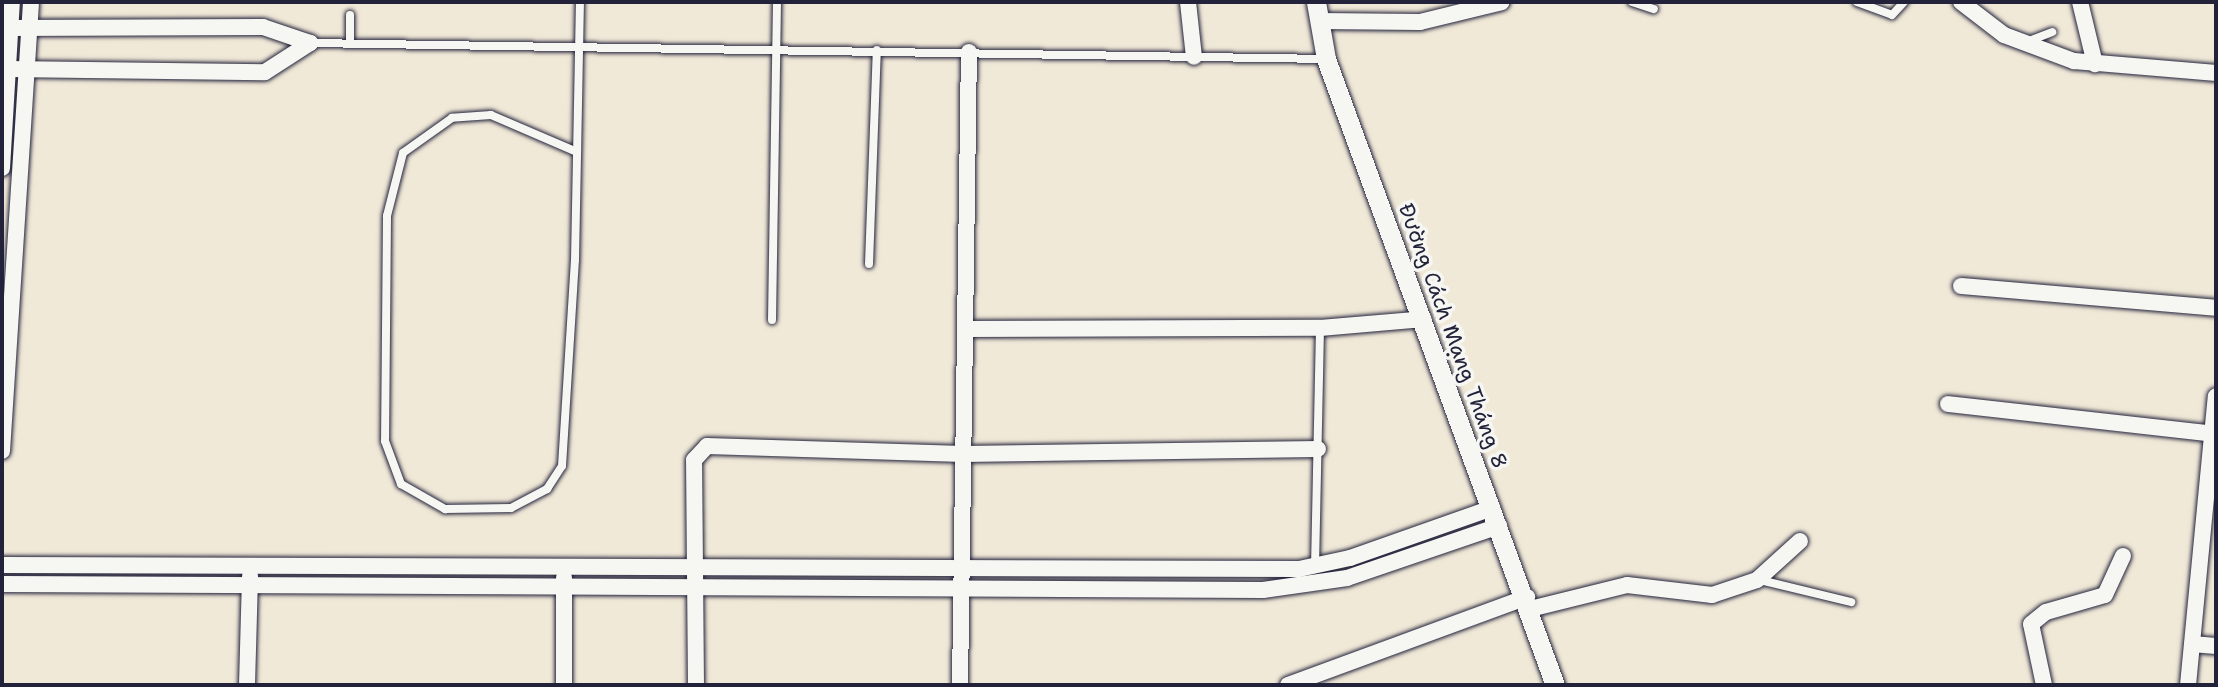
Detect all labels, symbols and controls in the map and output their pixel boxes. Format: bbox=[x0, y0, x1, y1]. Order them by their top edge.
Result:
street label: Đường Cách Mạng Tháng 8 bbox=[1393, 200, 1513, 472]

